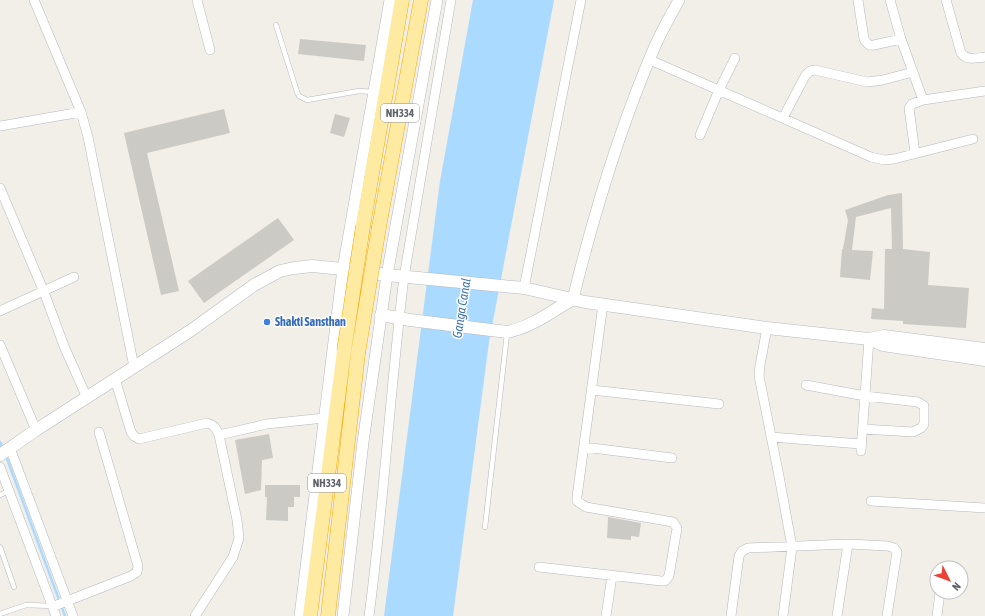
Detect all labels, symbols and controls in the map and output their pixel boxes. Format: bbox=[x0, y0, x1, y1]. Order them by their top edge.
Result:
road number: NH334 bbox=[381, 104, 419, 122]
water label: Ganga Canal bbox=[449, 277, 474, 339]
place label: Shakti Sansthan bbox=[275, 315, 346, 329]
marker: Shakti Sansthan bbox=[262, 317, 272, 327]
road number: NH334 bbox=[308, 474, 346, 492]
north arrow bbox=[929, 560, 969, 600]
text: N bbox=[950, 580, 963, 593]

